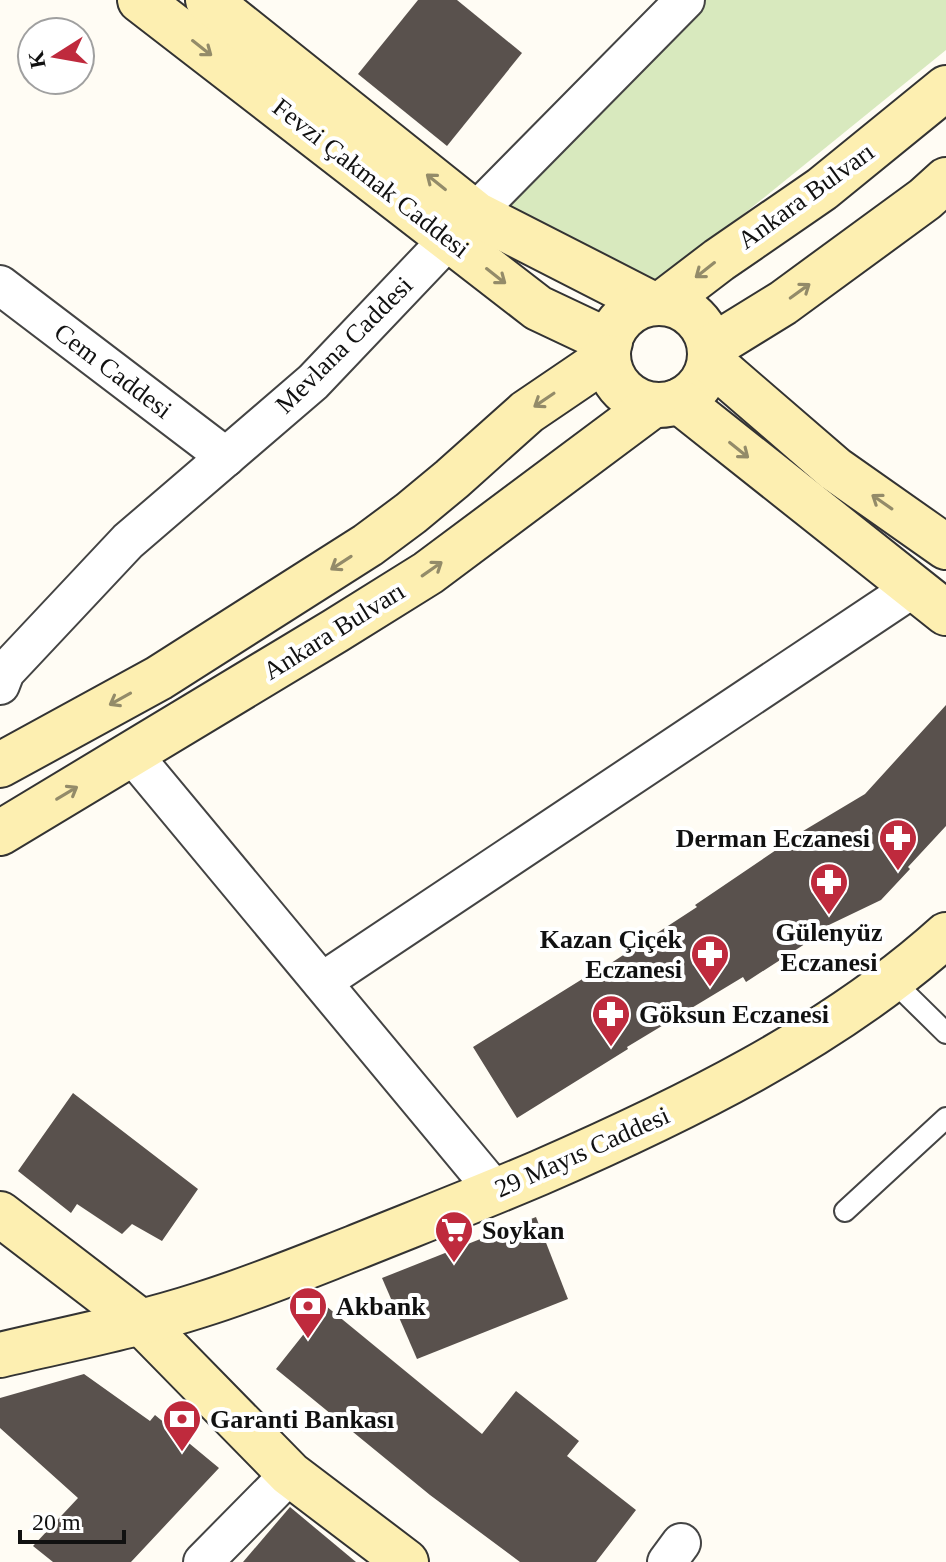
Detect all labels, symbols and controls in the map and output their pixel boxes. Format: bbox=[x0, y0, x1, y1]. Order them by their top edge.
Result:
north arrow bbox=[16, 16, 96, 96]
one-way arrow bbox=[191, 39, 212, 56]
text: K bbox=[23, 49, 51, 71]
street label: Fevzi Çakmak Caddesi bbox=[267, 92, 475, 264]
street label: Ankara Bulvarı bbox=[732, 137, 880, 255]
one-way arrow bbox=[426, 174, 447, 191]
one-way arrow bbox=[695, 261, 716, 279]
one-way arrow bbox=[485, 267, 506, 284]
street label: Mevlana Caddesi bbox=[270, 271, 418, 419]
one-way arrow bbox=[788, 283, 810, 300]
street label: Cem Caddesi bbox=[49, 317, 177, 425]
one-way arrow bbox=[533, 392, 555, 409]
one-way arrow bbox=[728, 442, 749, 459]
one-way arrow bbox=[872, 494, 894, 510]
one-way arrow bbox=[330, 555, 353, 571]
one-way arrow bbox=[420, 561, 442, 577]
street label: Ankara Bulvarı bbox=[258, 576, 410, 686]
one-way arrow bbox=[109, 691, 132, 707]
one-way arrow bbox=[55, 785, 78, 801]
pharmacy icon: Derman Eczanesi bbox=[877, 817, 919, 872]
place label: Derman Eczanesi bbox=[676, 824, 870, 853]
pharmacy icon: Gülenyüz Eczanesi bbox=[808, 861, 850, 916]
place label: Gülenyüz Eczanesi bbox=[776, 918, 882, 977]
place label: Kazan Çiçek Eczanesi bbox=[540, 925, 683, 984]
pharmacy icon: Kazan Çiçek Eczanesi bbox=[689, 933, 731, 988]
pharmacy icon: Göksun Eczanesi bbox=[590, 993, 632, 1048]
place label: Göksun Eczanesi bbox=[639, 1000, 829, 1029]
street label: 29 Mayıs Caddesi bbox=[490, 1101, 674, 1203]
supermarket icon: Soykan bbox=[433, 1209, 475, 1264]
place label: Soykan bbox=[482, 1216, 565, 1245]
bank icon: Akbank bbox=[287, 1285, 329, 1340]
place label: Akbank bbox=[336, 1292, 426, 1321]
bank icon: Garanti Bankası bbox=[161, 1398, 203, 1453]
place label: Garanti Bankası bbox=[210, 1405, 394, 1434]
scale bar bbox=[20, 1494, 124, 1544]
text: 20 m bbox=[32, 1509, 81, 1535]

